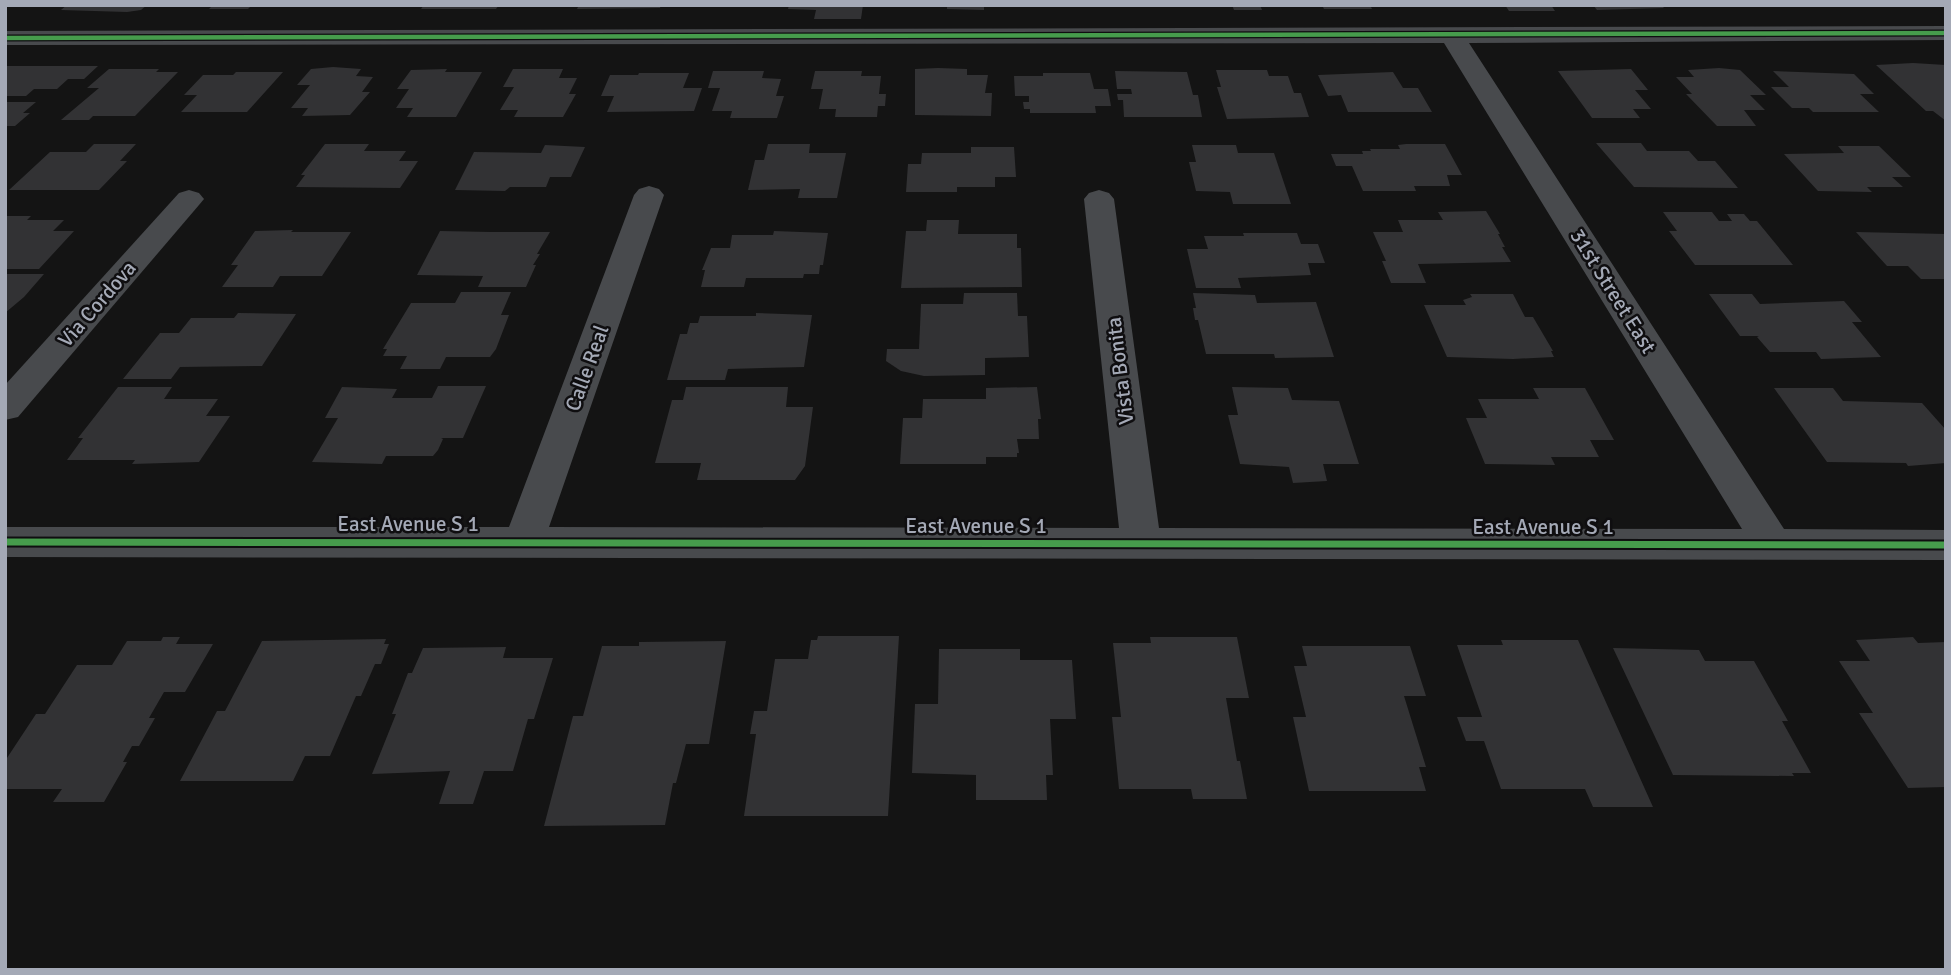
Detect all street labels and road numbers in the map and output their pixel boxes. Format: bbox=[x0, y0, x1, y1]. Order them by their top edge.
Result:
street label: 31st Street East bbox=[1564, 224, 1662, 358]
street label: Via Cordova bbox=[52, 255, 142, 353]
street label: Vista Bonita bbox=[1101, 316, 1139, 426]
street label: Calle Real bbox=[559, 321, 615, 415]
street label: East Avenue S 1 bbox=[337, 511, 479, 537]
street label: East Avenue S 1 bbox=[905, 513, 1047, 539]
street label: East Avenue S 1 bbox=[1472, 514, 1614, 540]

